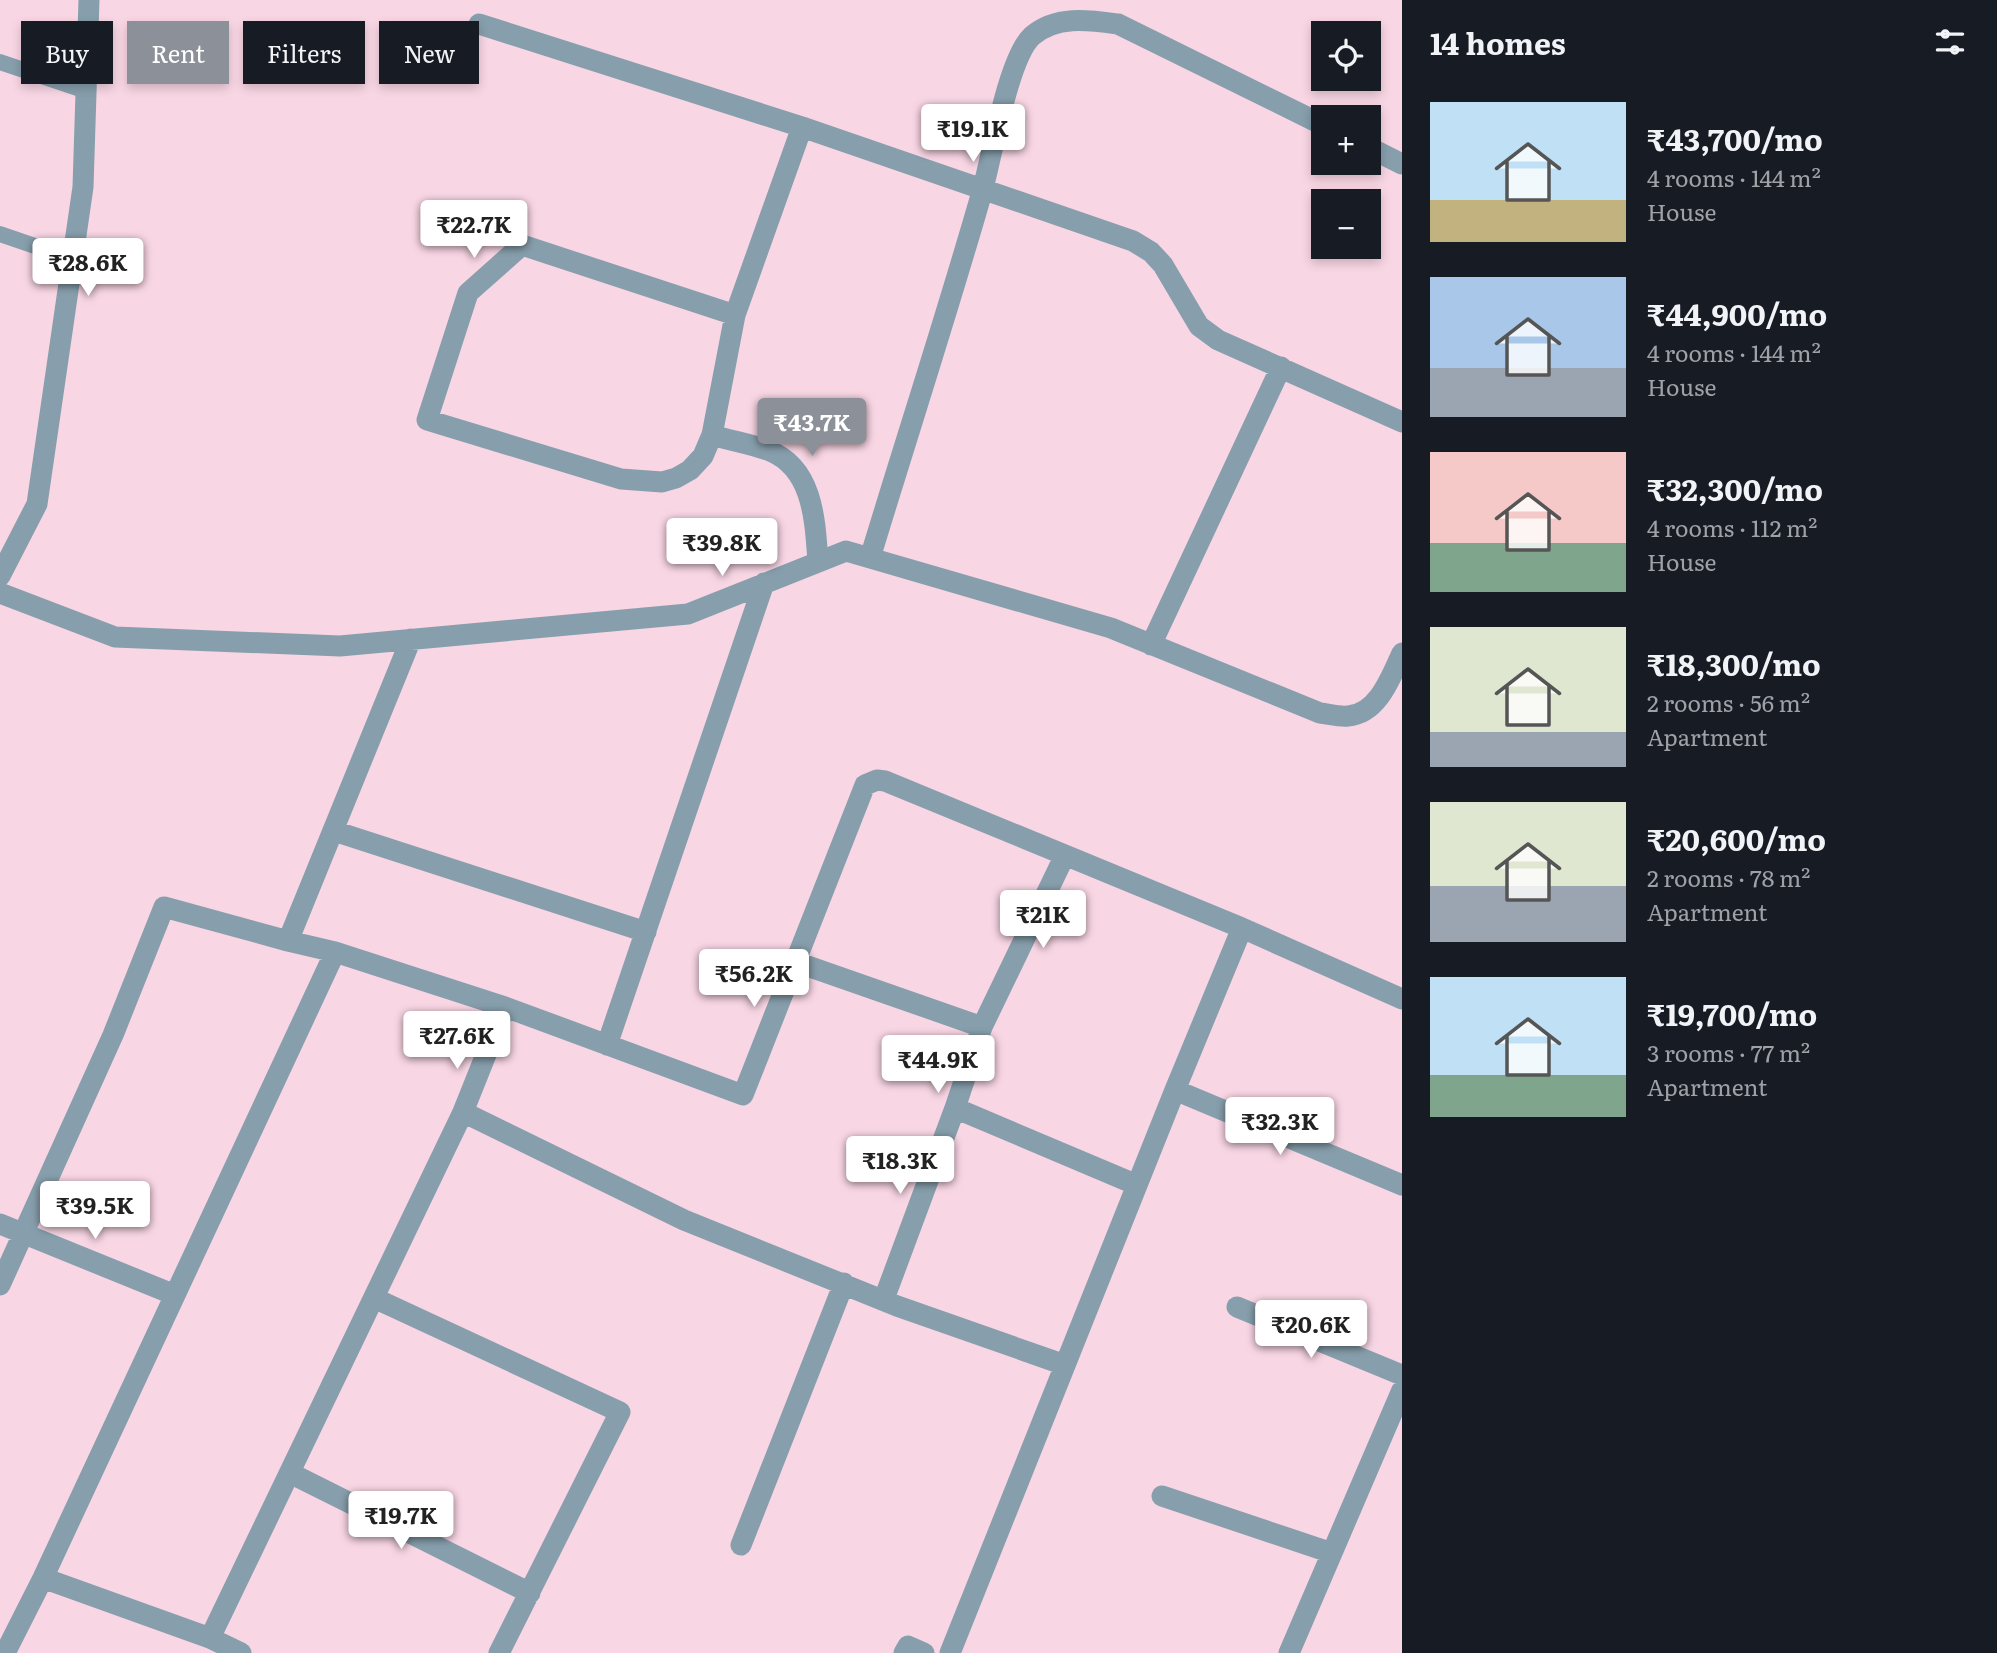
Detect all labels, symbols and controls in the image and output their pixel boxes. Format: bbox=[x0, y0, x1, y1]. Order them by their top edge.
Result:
text: 14 homes bbox=[1430, 20, 1566, 64]
chip: Buy bbox=[21, 21, 113, 84]
chip: Rent bbox=[127, 21, 229, 84]
chip: Filters bbox=[243, 21, 365, 84]
chip: New bbox=[379, 21, 479, 84]
map controls bbox=[1311, 21, 1381, 259]
button: locate bbox=[1311, 21, 1381, 91]
icon: filters bbox=[1931, 23, 1969, 61]
pin: ₹19.1K bbox=[916, 104, 1030, 164]
button: + bbox=[1311, 105, 1381, 175]
text: ₹19.1K bbox=[937, 110, 1009, 144]
text: ₹43,700/mo bbox=[1647, 116, 1823, 160]
icon: home bbox=[1486, 130, 1570, 214]
text: 4 rooms · 144 m² bbox=[1647, 160, 1821, 194]
button: − bbox=[1311, 189, 1381, 259]
text: House bbox=[1647, 194, 1716, 228]
pin: ₹22.7K bbox=[417, 201, 531, 260]
text: ₹22.7K bbox=[436, 206, 512, 240]
pin: ₹28.6K bbox=[31, 238, 145, 298]
text: ₹28.6K bbox=[48, 244, 128, 278]
text: ₹44,900/mo bbox=[1647, 291, 1827, 335]
icon: home bbox=[1486, 305, 1570, 389]
text: 4 rooms · 144 m² bbox=[1647, 335, 1821, 369]
text: House bbox=[1647, 369, 1716, 403]
pin: ₹43.7K bbox=[755, 398, 869, 458]
text: ₹43.7K bbox=[773, 404, 851, 438]
text: ₹32,300/mo bbox=[1647, 466, 1823, 510]
icon: home bbox=[1486, 480, 1570, 564]
text: 4 rooms · 112 m² bbox=[1647, 510, 1817, 544]
pin: ₹39.8K bbox=[665, 518, 779, 578]
text: ₹39.8K bbox=[682, 524, 762, 558]
text: House bbox=[1647, 544, 1716, 578]
text: ₹18,300/mo bbox=[1647, 641, 1821, 685]
icon: home bbox=[1486, 655, 1570, 739]
text: 2 rooms · 56 m² bbox=[1647, 685, 1810, 719]
text: Apartment bbox=[1647, 719, 1767, 753]
text: ₹20,600/mo bbox=[1647, 816, 1826, 860]
icon: home bbox=[1486, 830, 1570, 914]
text: 2 rooms · 78 m² bbox=[1647, 860, 1810, 894]
pin: ₹21K bbox=[1002, 890, 1084, 950]
text: Apartment bbox=[1647, 894, 1767, 928]
text: ₹21K bbox=[1016, 896, 1070, 930]
pin: ₹56.2K bbox=[697, 950, 811, 1009]
text: ₹56.2K bbox=[715, 955, 793, 989]
text: ₹19,700/mo bbox=[1647, 991, 1817, 1035]
icon: home bbox=[1486, 1005, 1570, 1089]
pin: ₹27.6K bbox=[400, 1012, 514, 1071]
text: ₹27.6K bbox=[419, 1017, 495, 1051]
text: 3 rooms · 77 m² bbox=[1647, 1035, 1810, 1069]
pin: ₹44.9K bbox=[881, 1036, 995, 1095]
text: ₹44.9K bbox=[898, 1041, 978, 1075]
text: Apartment bbox=[1647, 1069, 1767, 1103]
pin: ₹32.3K bbox=[1223, 1098, 1337, 1157]
text: ₹32.3K bbox=[1241, 1103, 1319, 1137]
pin: ₹18.3K bbox=[843, 1136, 957, 1196]
text: ₹18.3K bbox=[862, 1142, 938, 1176]
pin: ₹39.5K bbox=[38, 1182, 152, 1241]
text: ₹39.5K bbox=[56, 1187, 134, 1221]
pin: ₹20.6K bbox=[1254, 1300, 1368, 1360]
text: ₹20.6K bbox=[1271, 1306, 1351, 1340]
pin: ₹19.7K bbox=[344, 1492, 458, 1551]
text: ₹19.7K bbox=[364, 1497, 438, 1531]

